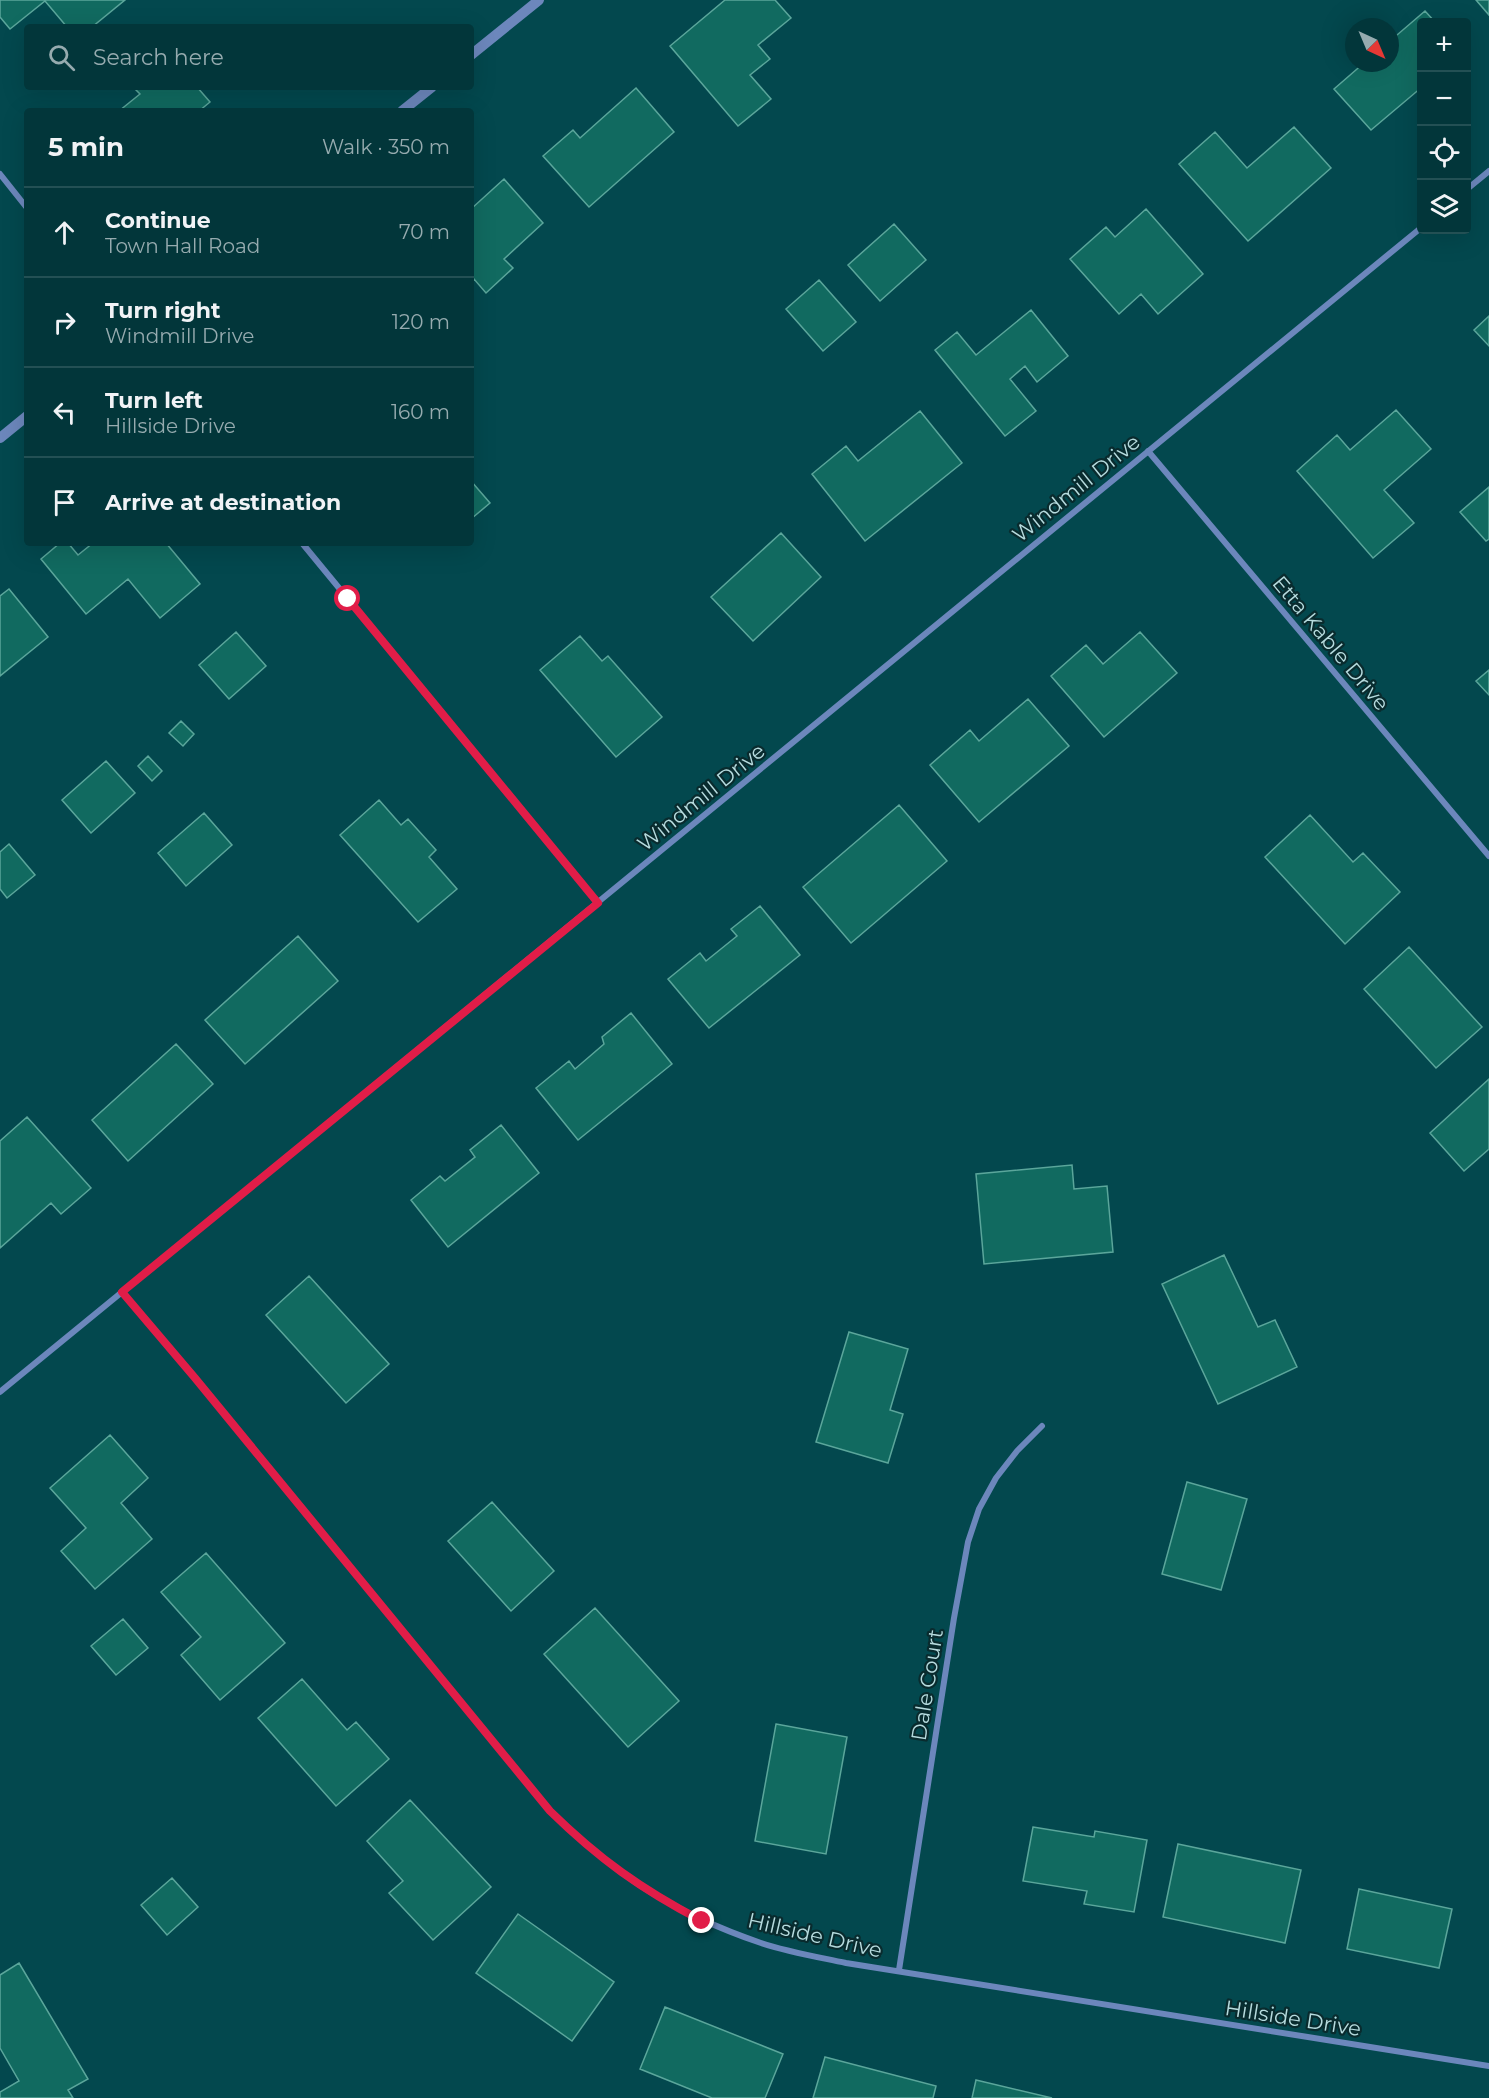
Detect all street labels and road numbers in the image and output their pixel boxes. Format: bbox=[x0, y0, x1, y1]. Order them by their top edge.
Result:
street label: Windmill Drive bbox=[1007, 429, 1145, 547]
street label: Etta Kable Drive bbox=[1267, 571, 1395, 715]
street label: Windmill Drive bbox=[632, 738, 770, 856]
street label: Dale Court bbox=[906, 1627, 948, 1743]
street label: Hillside Drive bbox=[745, 1907, 885, 1963]
street label: Hillside Drive bbox=[1223, 1995, 1363, 2041]

